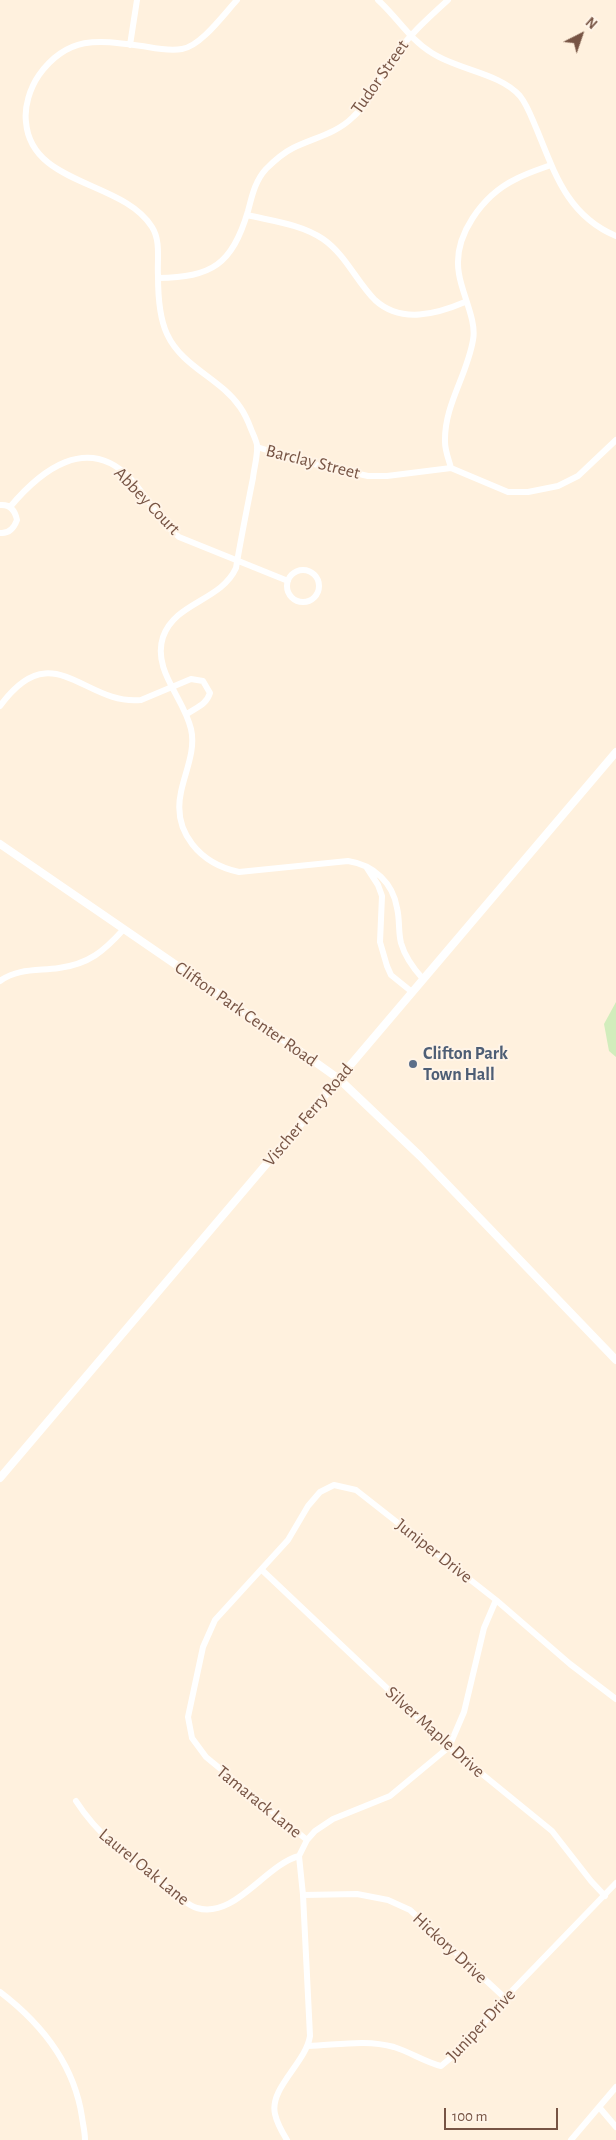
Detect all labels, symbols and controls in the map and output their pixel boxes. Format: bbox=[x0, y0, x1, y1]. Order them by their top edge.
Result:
north arrow bbox=[556, 10, 606, 60]
text: N bbox=[583, 15, 599, 32]
street label: Tudor Street bbox=[347, 36, 413, 118]
street label: Barclay Street bbox=[264, 440, 362, 484]
street label: Abbey Court bbox=[109, 462, 185, 540]
street label: Clifton Park Center Road bbox=[171, 957, 321, 1071]
place label: Clifton Park Town Hall bbox=[423, 1043, 508, 1086]
marker: Clifton Park Town Hall bbox=[407, 1058, 419, 1070]
street label: Vischer Ferry Road bbox=[258, 1059, 358, 1171]
street label: Juniper Drive bbox=[391, 1514, 477, 1588]
street label: Silver Maple Drive bbox=[381, 1682, 489, 1782]
street label: Tamarack Lane bbox=[212, 1761, 306, 1843]
street label: Laurel Oak Lane bbox=[94, 1824, 194, 1910]
street label: Hickory Drive bbox=[408, 1908, 492, 1988]
street label: Juniper Drive bbox=[442, 1984, 520, 2066]
scale bar bbox=[446, 2098, 560, 2130]
text: 100 m bbox=[452, 2109, 487, 2124]

